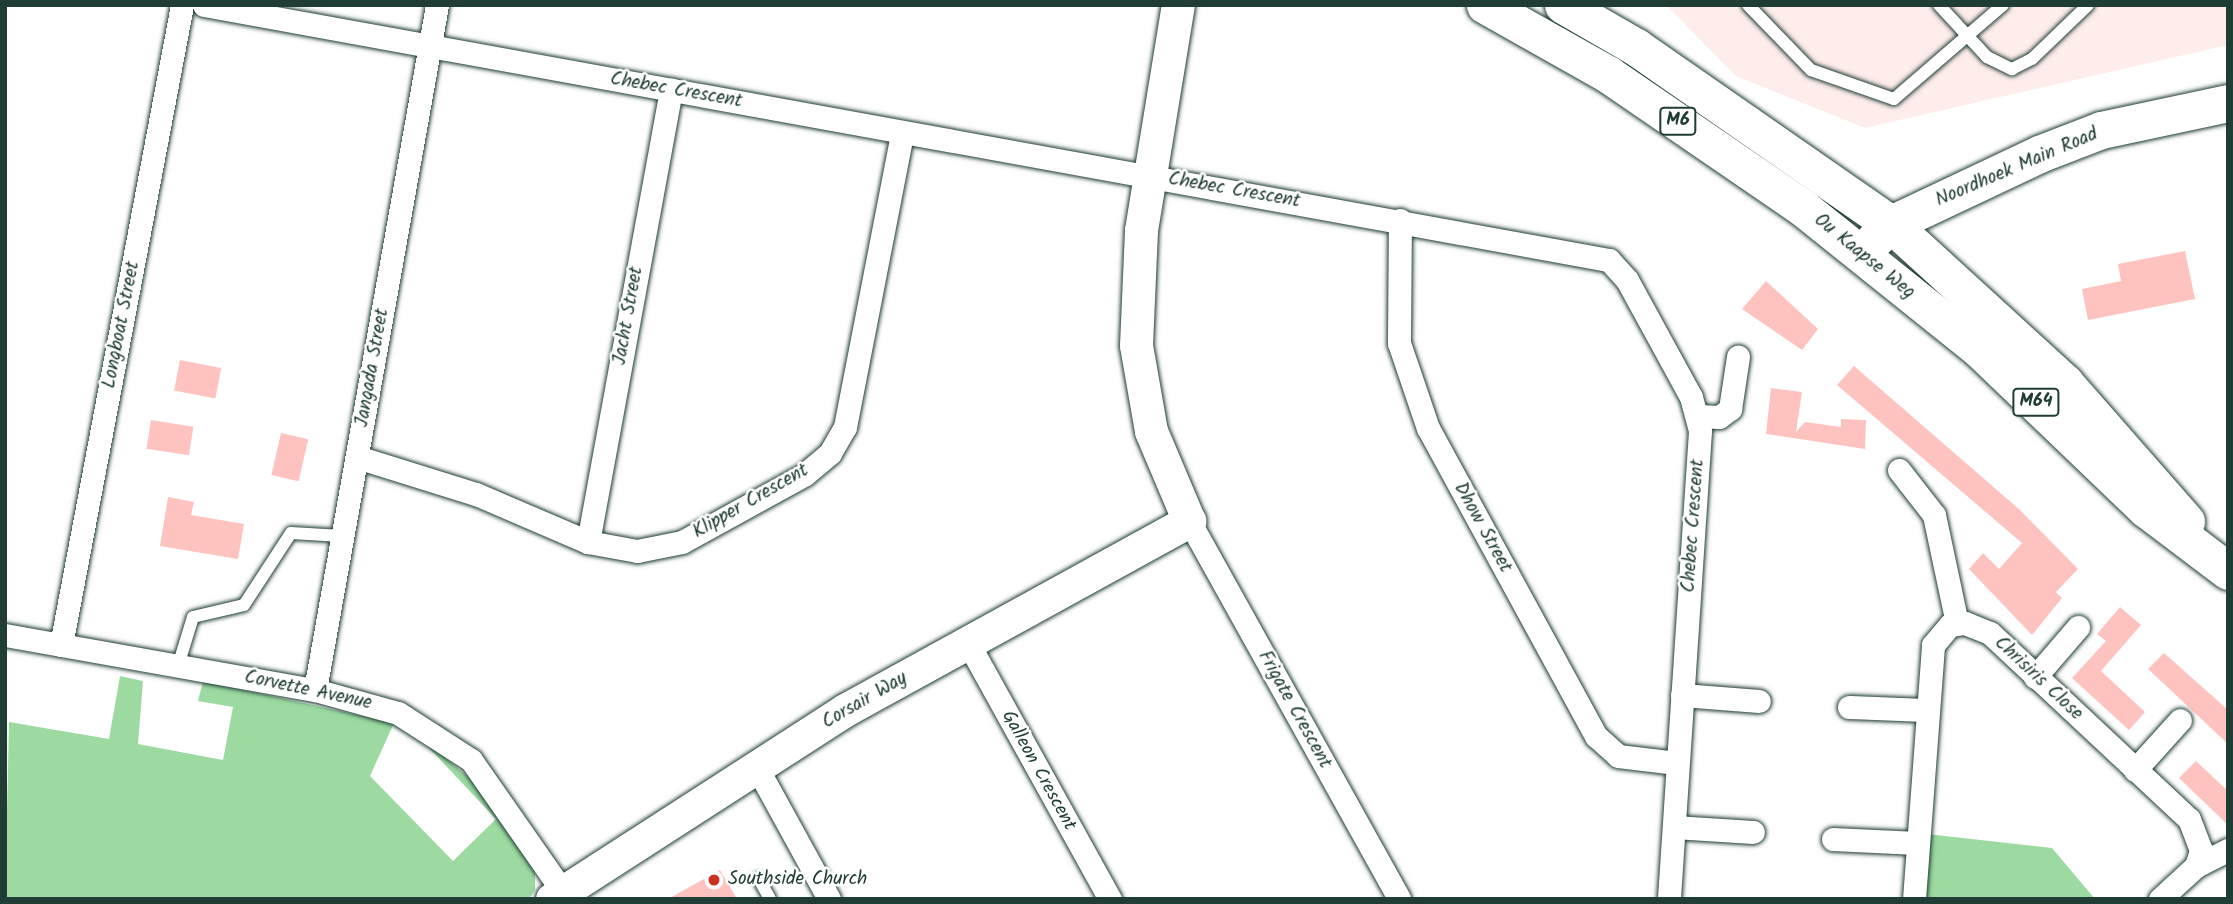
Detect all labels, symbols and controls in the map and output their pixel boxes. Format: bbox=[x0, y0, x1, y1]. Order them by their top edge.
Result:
street label: Chebec Crescent bbox=[608, 68, 744, 114]
road number: M6 bbox=[1659, 106, 1697, 136]
street label: Noordhoek Main Road bbox=[1932, 124, 2102, 212]
street label: Chebec Crescent bbox=[1166, 168, 1302, 214]
street label: Ou Kaapse Weg bbox=[1809, 209, 1919, 305]
street label: Longboat Street bbox=[99, 260, 145, 390]
street label: Jacht Street bbox=[609, 265, 649, 367]
street label: Jangada Street bbox=[351, 307, 395, 429]
road number: M64 bbox=[2011, 388, 2060, 416]
street label: Chebec Crescent bbox=[1678, 459, 1710, 593]
street label: Klipper Crescent bbox=[689, 460, 813, 544]
street label: Dhow Street bbox=[1448, 479, 1516, 577]
street label: Chrisiris Close bbox=[1989, 632, 2087, 726]
street label: Frigate Crescent bbox=[1252, 647, 1336, 773]
street label: Corvette Avenue bbox=[242, 666, 374, 716]
street label: Corsair Way bbox=[818, 668, 912, 734]
street label: Galleon Crescent bbox=[996, 707, 1080, 835]
place label: Southside Church bbox=[728, 869, 867, 891]
marker: Southside Church bbox=[706, 872, 722, 888]

